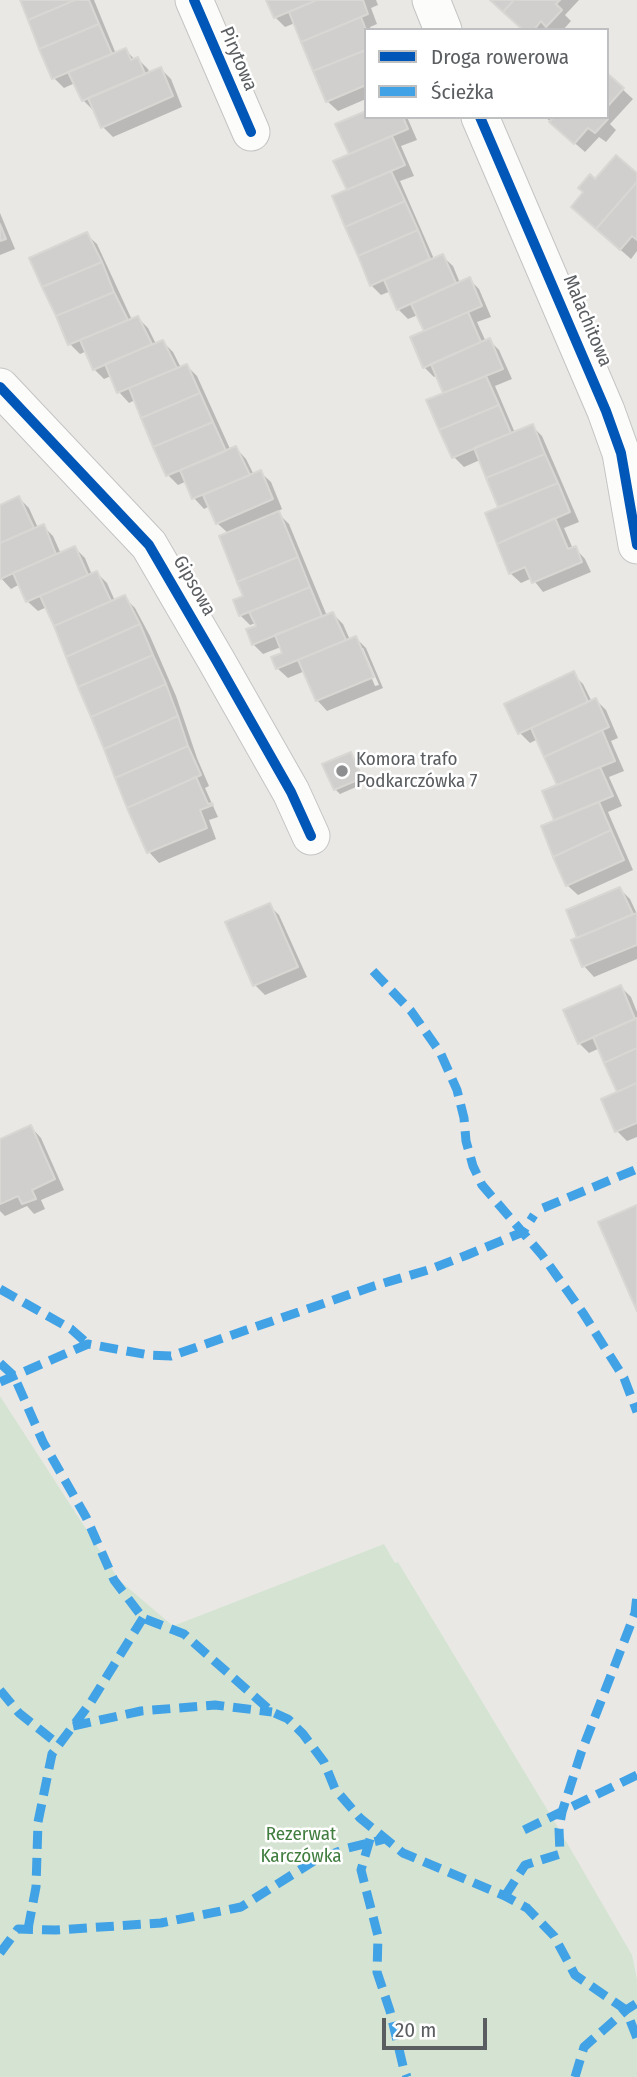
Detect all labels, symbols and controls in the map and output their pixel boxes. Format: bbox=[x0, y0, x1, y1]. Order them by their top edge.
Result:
street label: Pirytowa bbox=[214, 24, 262, 94]
legend bbox=[364, 28, 609, 119]
text: Droga rowerowa bbox=[431, 44, 569, 70]
text: Ścieżka bbox=[431, 79, 494, 105]
street label: Malachitowa bbox=[558, 272, 616, 370]
street label: Gipsowa bbox=[168, 552, 220, 620]
place label: Komora trafo Podkarczówka 7 bbox=[356, 749, 478, 793]
marker: Komora trafo Podkarczówka 7 bbox=[334, 763, 350, 779]
park label: Rezerwat Karczówka bbox=[260, 1824, 342, 1868]
scale bar bbox=[385, 2004, 490, 2048]
text: 20 m bbox=[395, 2017, 436, 2043]

